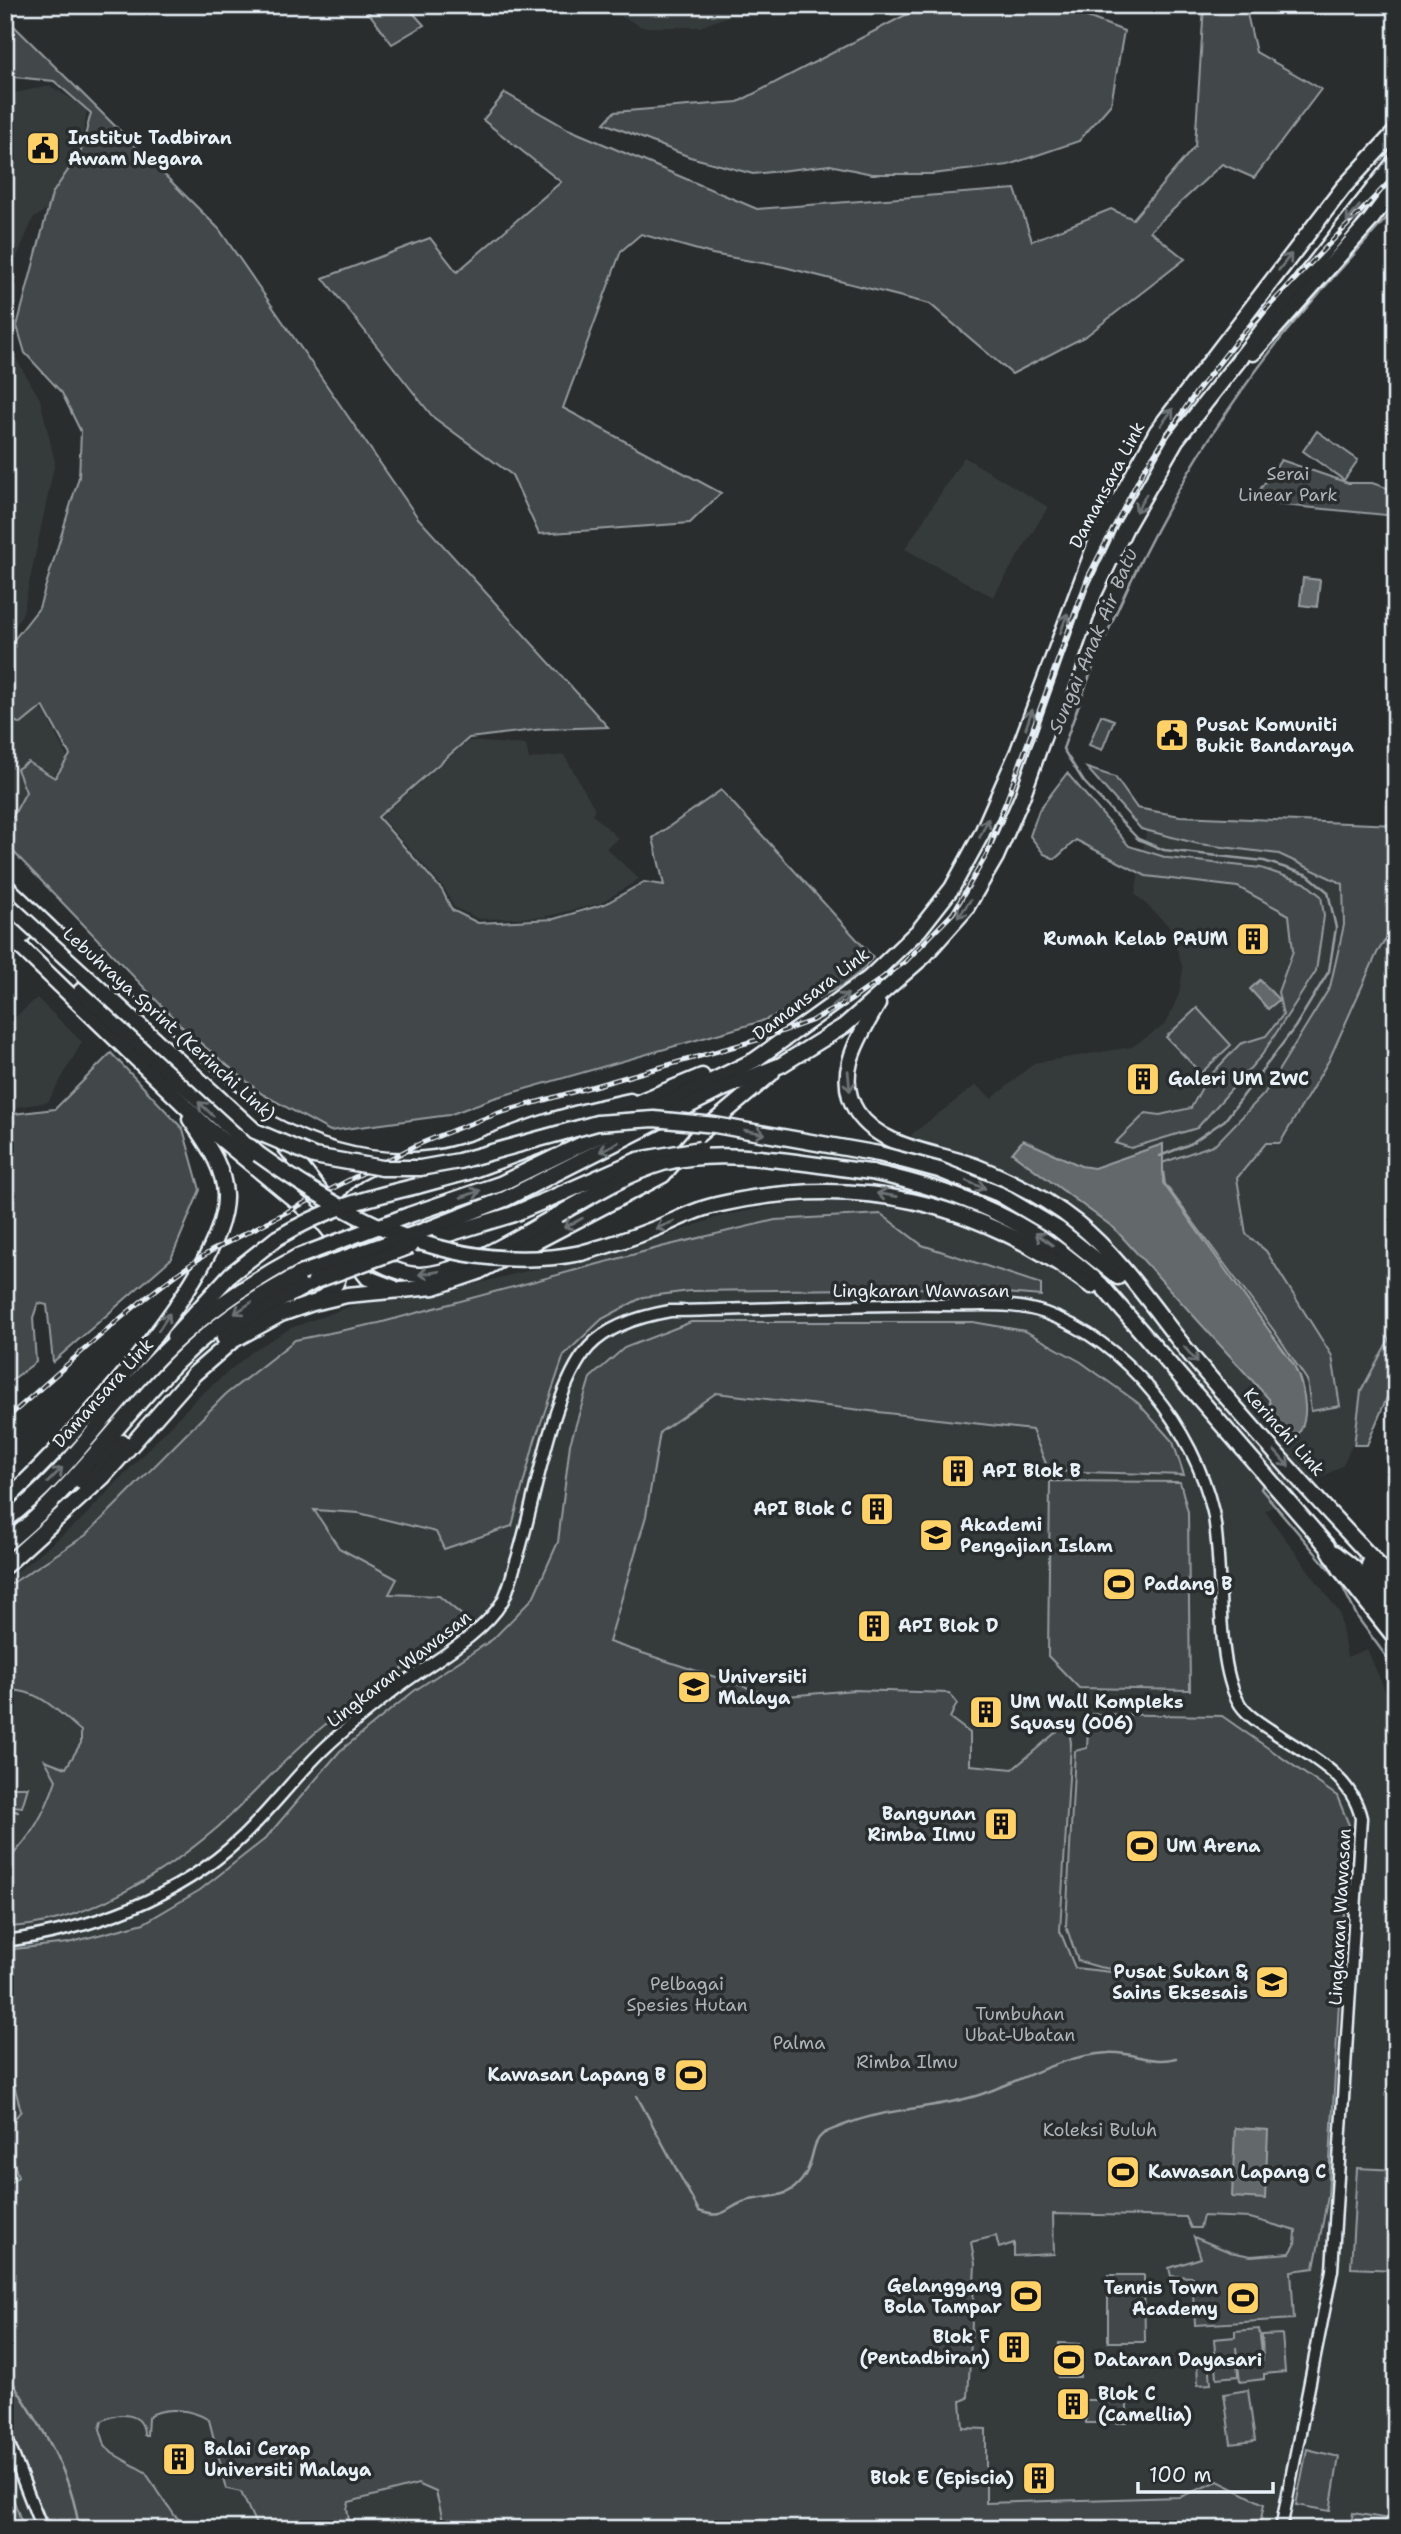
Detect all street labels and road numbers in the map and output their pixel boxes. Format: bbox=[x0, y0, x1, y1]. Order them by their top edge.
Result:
street label: Damansara Link bbox=[1064, 418, 1150, 552]
street label: Lebuhraya Sprint (Kerinchi Link) bbox=[58, 922, 280, 1126]
street label: Damansara Link bbox=[748, 942, 874, 1046]
street label: Lingkaran Wawasan bbox=[832, 1279, 1010, 1303]
street label: Damansara Link bbox=[47, 1333, 159, 1453]
street label: Kerinchi Link bbox=[1238, 1383, 1330, 1481]
street label: Lingkaran Wawasan bbox=[322, 1605, 476, 1733]
street label: Lingkaran Wawasan bbox=[1323, 1828, 1357, 2006]

